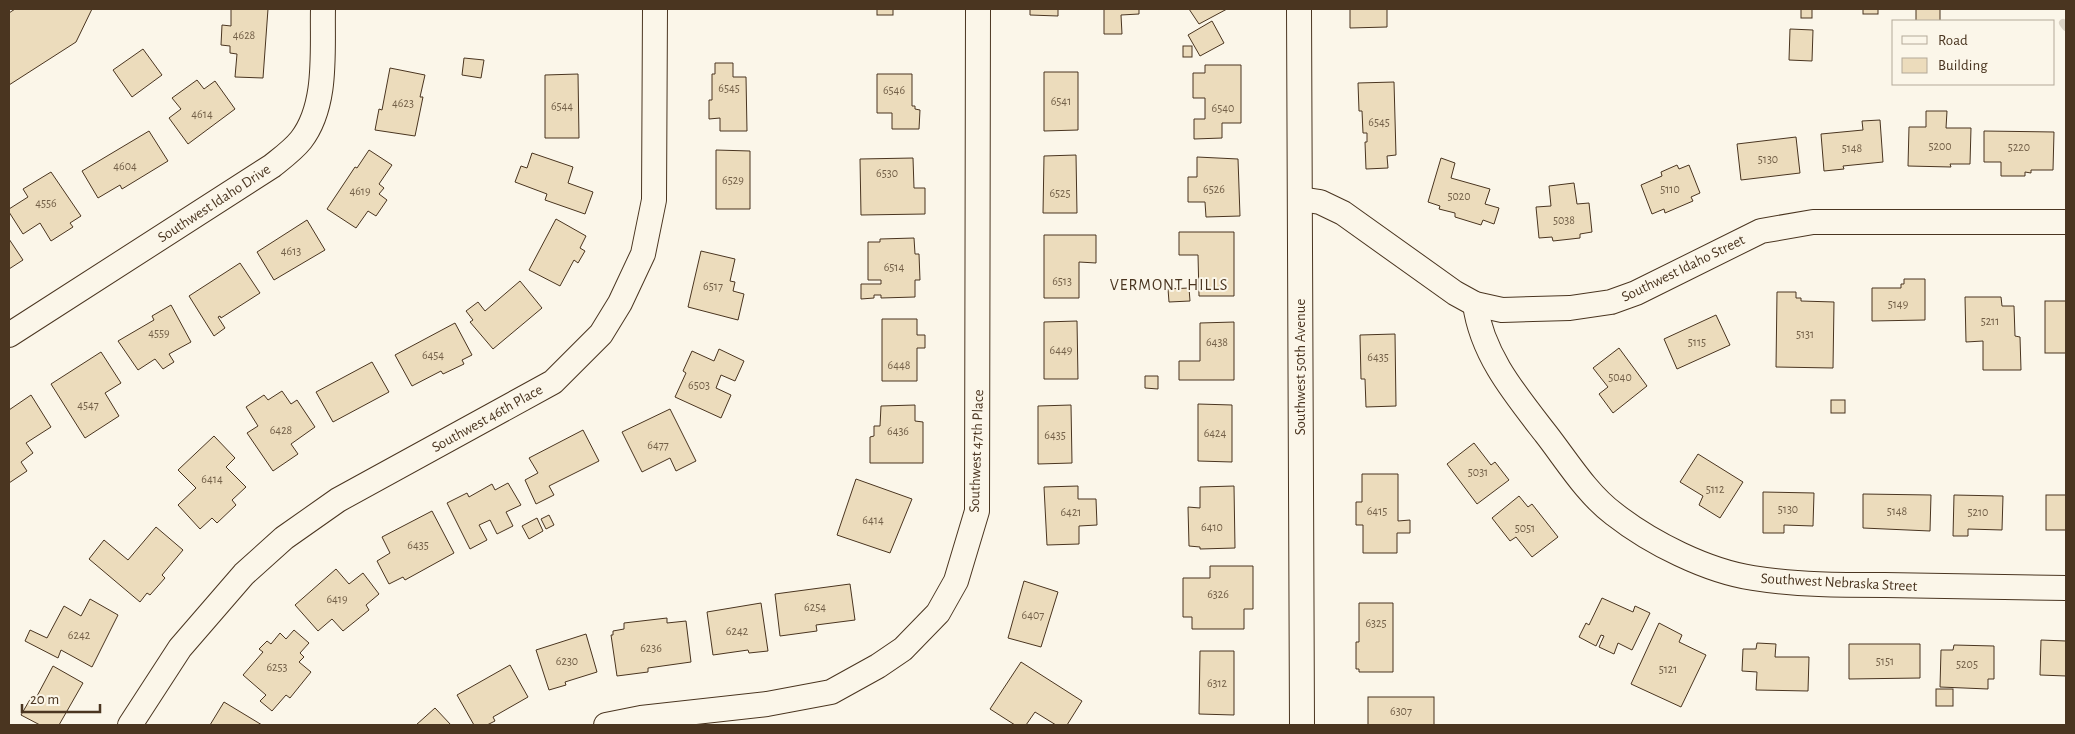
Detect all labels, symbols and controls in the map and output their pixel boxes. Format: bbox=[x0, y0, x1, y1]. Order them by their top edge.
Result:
legend bbox=[1892, 20, 2055, 85]
house number: 4628 bbox=[233, 29, 256, 41]
text: Road bbox=[1938, 33, 1968, 48]
text: Building bbox=[1938, 58, 1988, 73]
house number: 6545 bbox=[718, 82, 740, 94]
house number: 6546 bbox=[883, 84, 905, 96]
house number: 6541 bbox=[1051, 95, 1071, 107]
house number: 4623 bbox=[392, 97, 414, 109]
house number: 6544 bbox=[551, 100, 573, 112]
house number: 6540 bbox=[1212, 102, 1234, 114]
house number: 4614 bbox=[191, 108, 213, 120]
house number: 6545 bbox=[1368, 116, 1390, 128]
house number: 5200 bbox=[1928, 140, 1952, 152]
house number: 5220 bbox=[2008, 141, 2030, 153]
house number: 5148 bbox=[1842, 142, 1863, 154]
house number: 5130 bbox=[1758, 153, 1778, 165]
house number: 4604 bbox=[113, 160, 137, 172]
street label: Southwest Idaho Drive bbox=[155, 161, 273, 245]
house number: 6530 bbox=[876, 167, 898, 179]
house number: 6529 bbox=[722, 174, 744, 186]
house number: 6526 bbox=[1203, 183, 1225, 195]
house number: 5110 bbox=[1660, 183, 1680, 195]
house number: 4619 bbox=[349, 185, 371, 197]
house number: 6525 bbox=[1049, 187, 1071, 199]
house number: 5020 bbox=[1447, 190, 1471, 202]
house number: 4556 bbox=[35, 197, 57, 209]
house number: 5038 bbox=[1553, 214, 1575, 226]
street label: Southwest Idaho Street bbox=[1619, 232, 1747, 305]
house number: 4613 bbox=[281, 245, 301, 257]
house number: 6514 bbox=[884, 261, 905, 273]
house number: 6513 bbox=[1052, 275, 1072, 287]
district label: VERMONT HILLS bbox=[1110, 277, 1228, 293]
house number: 6517 bbox=[703, 280, 723, 292]
house number: 5149 bbox=[1888, 298, 1909, 310]
street label: Southwest 50th Avenue bbox=[1293, 299, 1308, 435]
house number: 5211 bbox=[1981, 315, 1999, 327]
house number: 4559 bbox=[148, 327, 170, 339]
house number: 5131 bbox=[1796, 328, 1814, 340]
house number: 6438 bbox=[1206, 336, 1228, 348]
house number: 5115 bbox=[1688, 336, 1706, 348]
house number: 6449 bbox=[1050, 344, 1073, 356]
house number: 6454 bbox=[422, 349, 444, 361]
house number: 6435 bbox=[1367, 351, 1389, 363]
house number: 6448 bbox=[888, 359, 911, 371]
house number: 5040 bbox=[1608, 371, 1632, 383]
house number: 6503 bbox=[688, 379, 710, 391]
street label: Southwest 46th Place bbox=[429, 382, 545, 455]
street label: Southwest 47th Place bbox=[967, 389, 986, 513]
house number: 4547 bbox=[77, 399, 99, 411]
house number: 6428 bbox=[270, 424, 293, 436]
house number: 6436 bbox=[887, 425, 909, 437]
house number: 6424 bbox=[1204, 427, 1227, 439]
house number: 6435 bbox=[1044, 429, 1066, 441]
house number: 6477 bbox=[647, 439, 669, 451]
house number: 5031 bbox=[1468, 466, 1488, 478]
house number: 6414 bbox=[201, 473, 223, 485]
house number: 5112 bbox=[1706, 483, 1725, 495]
house number: 5130 bbox=[1778, 503, 1798, 515]
house number: 6415 bbox=[1367, 505, 1387, 517]
house number: 5148 bbox=[1887, 505, 1908, 517]
house number: 6421 bbox=[1060, 506, 1082, 518]
house number: 5210 bbox=[1968, 506, 1988, 518]
house number: 6414 bbox=[862, 514, 884, 526]
house number: 6410 bbox=[1201, 521, 1223, 533]
house number: 5051 bbox=[1515, 522, 1535, 534]
house number: 6435 bbox=[407, 539, 429, 551]
street label: Southwest Nebraska Street bbox=[1760, 571, 1918, 594]
house number: 6326 bbox=[1207, 588, 1229, 600]
house number: 6419 bbox=[326, 593, 348, 605]
house number: 6254 bbox=[804, 601, 826, 613]
house number: 6407 bbox=[1022, 609, 1044, 621]
house number: 6325 bbox=[1365, 617, 1387, 629]
house number: 6242 bbox=[726, 625, 749, 637]
house number: 6242 bbox=[68, 629, 91, 641]
house number: 6236 bbox=[640, 642, 662, 654]
house number: 6230 bbox=[556, 655, 578, 667]
house number: 5151 bbox=[1876, 655, 1894, 667]
house number: 5205 bbox=[1956, 658, 1978, 670]
house number: 6253 bbox=[266, 661, 288, 673]
house number: 5121 bbox=[1659, 663, 1677, 675]
house number: 6312 bbox=[1207, 677, 1228, 689]
scale bar bbox=[22, 682, 100, 714]
text: 20 m bbox=[30, 692, 59, 707]
house number: 6307 bbox=[1390, 705, 1412, 717]

